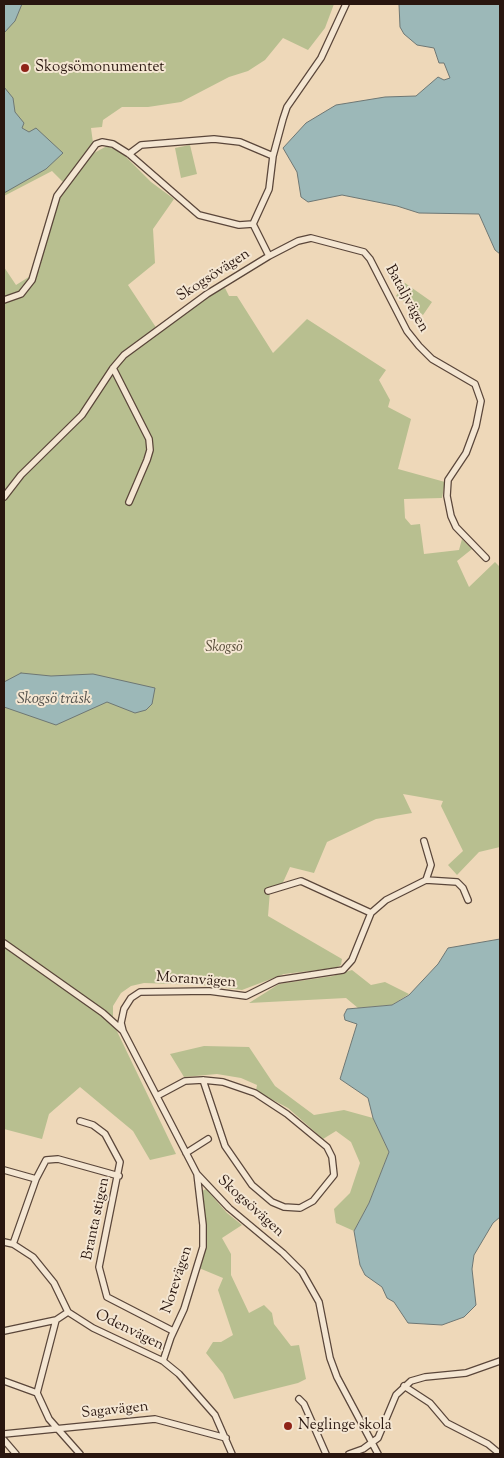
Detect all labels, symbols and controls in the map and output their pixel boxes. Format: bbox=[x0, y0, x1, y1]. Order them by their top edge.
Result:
place label: Skogsömonumentet bbox=[35, 59, 164, 77]
marker: Skogsömonumentet bbox=[19, 62, 31, 74]
street label: Skogsövägen bbox=[174, 246, 254, 306]
street label: Bataljvägen bbox=[380, 262, 432, 336]
park label: Skogsö bbox=[205, 639, 243, 657]
water label: Skogsö träsk bbox=[17, 690, 91, 710]
street label: Moranvägen bbox=[155, 969, 237, 993]
street label: Skogsövägen bbox=[213, 1172, 287, 1242]
street label: Branta stigen bbox=[79, 1176, 115, 1262]
street label: Norevägen bbox=[159, 1244, 197, 1316]
street label: Odenvägen bbox=[92, 1307, 166, 1355]
street label: Sagavägen bbox=[81, 1399, 149, 1423]
place label: Neglinge skola bbox=[298, 1417, 392, 1435]
marker: Neglinge skola bbox=[282, 1420, 294, 1432]

